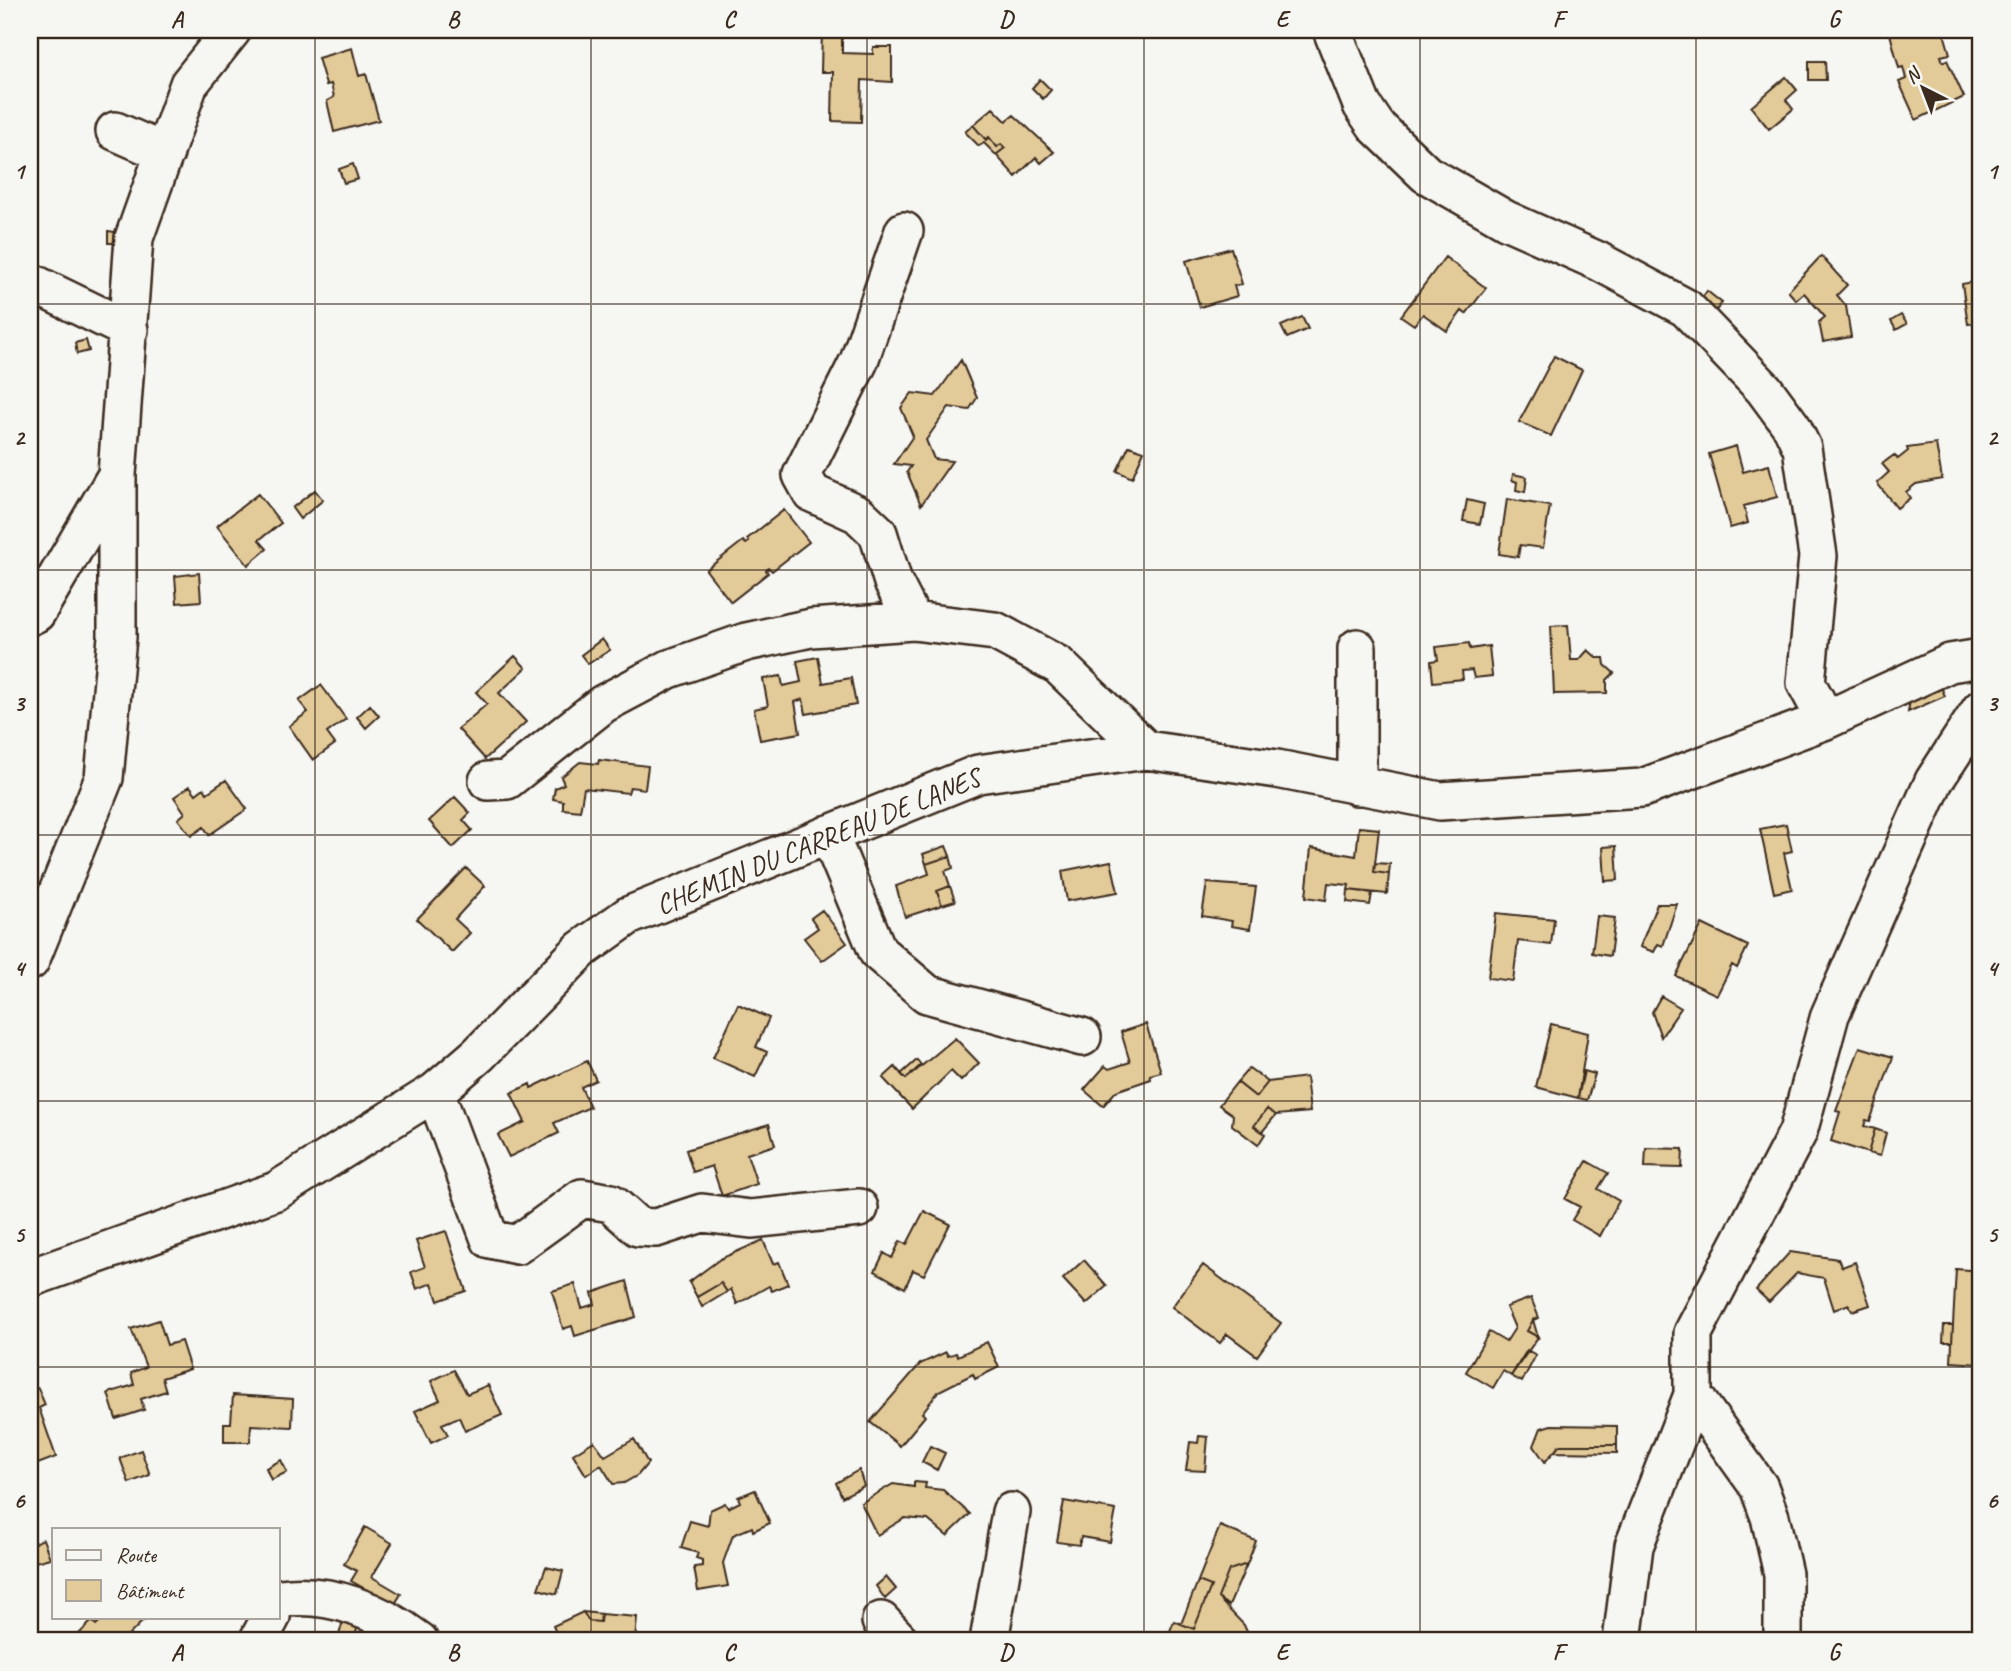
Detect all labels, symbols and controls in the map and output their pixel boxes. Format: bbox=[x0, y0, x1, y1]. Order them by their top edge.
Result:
text: A bbox=[171, 5, 185, 34]
text: B bbox=[447, 5, 461, 34]
text: C bbox=[724, 5, 738, 34]
text: D bbox=[999, 5, 1015, 34]
text: E bbox=[1276, 5, 1292, 34]
text: F bbox=[1553, 5, 1569, 34]
text: G bbox=[1828, 5, 1843, 34]
north arrow bbox=[1888, 52, 1958, 122]
text: N bbox=[1900, 61, 1927, 89]
text: 1 bbox=[14, 157, 27, 186]
text: 1 bbox=[1987, 157, 2000, 186]
text: 2 bbox=[14, 423, 27, 452]
text: 2 bbox=[1987, 423, 2000, 452]
text: 3 bbox=[14, 689, 27, 718]
text: 3 bbox=[1987, 689, 2000, 718]
street label: CHEMIN DU CARREAU DE LANES bbox=[651, 758, 989, 922]
text: 4 bbox=[14, 954, 27, 983]
text: 4 bbox=[1987, 954, 2000, 983]
text: 5 bbox=[14, 1220, 26, 1249]
text: 5 bbox=[1987, 1220, 1999, 1249]
text: 6 bbox=[14, 1486, 27, 1515]
text: 6 bbox=[1987, 1486, 2000, 1515]
legend bbox=[52, 1528, 280, 1618]
text: Route bbox=[116, 1542, 157, 1568]
text: Bâtiment bbox=[116, 1578, 185, 1604]
text: A bbox=[171, 1638, 185, 1667]
text: B bbox=[447, 1638, 461, 1667]
text: C bbox=[724, 1638, 738, 1667]
text: D bbox=[999, 1638, 1015, 1667]
text: E bbox=[1276, 1638, 1292, 1667]
text: F bbox=[1553, 1638, 1569, 1667]
text: G bbox=[1828, 1638, 1843, 1667]

